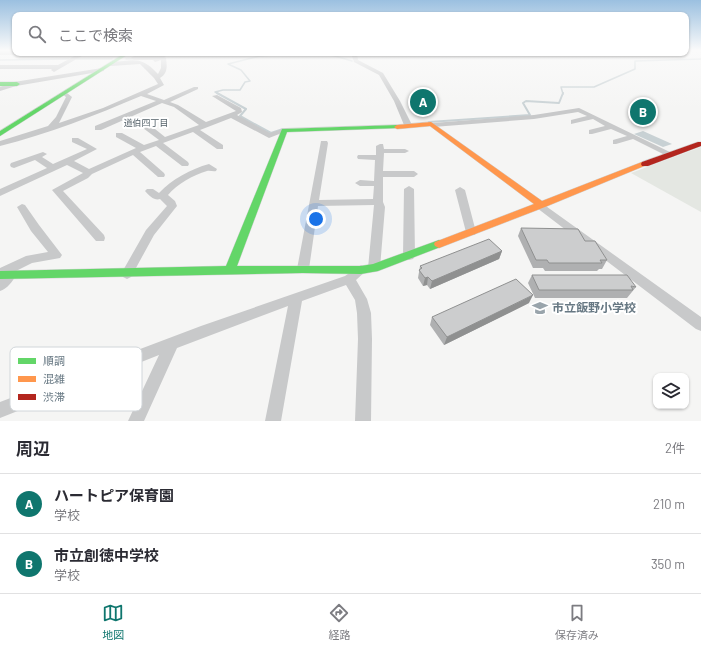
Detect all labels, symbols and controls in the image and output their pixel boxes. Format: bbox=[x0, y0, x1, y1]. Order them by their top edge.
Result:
search box bbox=[12, 12, 689, 56]
icon: search bbox=[26, 23, 48, 45]
text: ここで検索 bbox=[58, 26, 133, 44]
pin: A bbox=[410, 87, 436, 117]
pin: B bbox=[630, 97, 656, 127]
district label: 道伯四丁目 bbox=[123, 117, 169, 128]
your location bbox=[306, 209, 326, 229]
school or university icon: 市立飯野小学校 bbox=[531, 299, 549, 317]
place label: 市立飯野小学校 bbox=[552, 300, 636, 314]
legend bbox=[10, 347, 142, 411]
text: 順調 bbox=[43, 354, 65, 367]
text: 混雑 bbox=[43, 372, 65, 385]
map controls bbox=[653, 373, 689, 409]
button: layers bbox=[653, 373, 689, 409]
text: 渋滞 bbox=[43, 390, 65, 403]
text: 周辺 bbox=[16, 438, 50, 458]
text: 2件 bbox=[665, 440, 685, 456]
text: ハートピア保育園 bbox=[54, 486, 174, 504]
text: A bbox=[25, 496, 33, 512]
text: 210 m bbox=[653, 496, 685, 512]
text: 学校 bbox=[54, 507, 80, 523]
text: 市立創徳中学校 bbox=[54, 546, 159, 564]
text: B bbox=[25, 556, 33, 572]
text: 350 m bbox=[651, 556, 685, 572]
text: 学校 bbox=[54, 567, 80, 583]
tab: 地図 bbox=[102, 602, 124, 642]
tab: 経路 bbox=[328, 602, 350, 642]
tab: 保存済み bbox=[555, 602, 599, 642]

